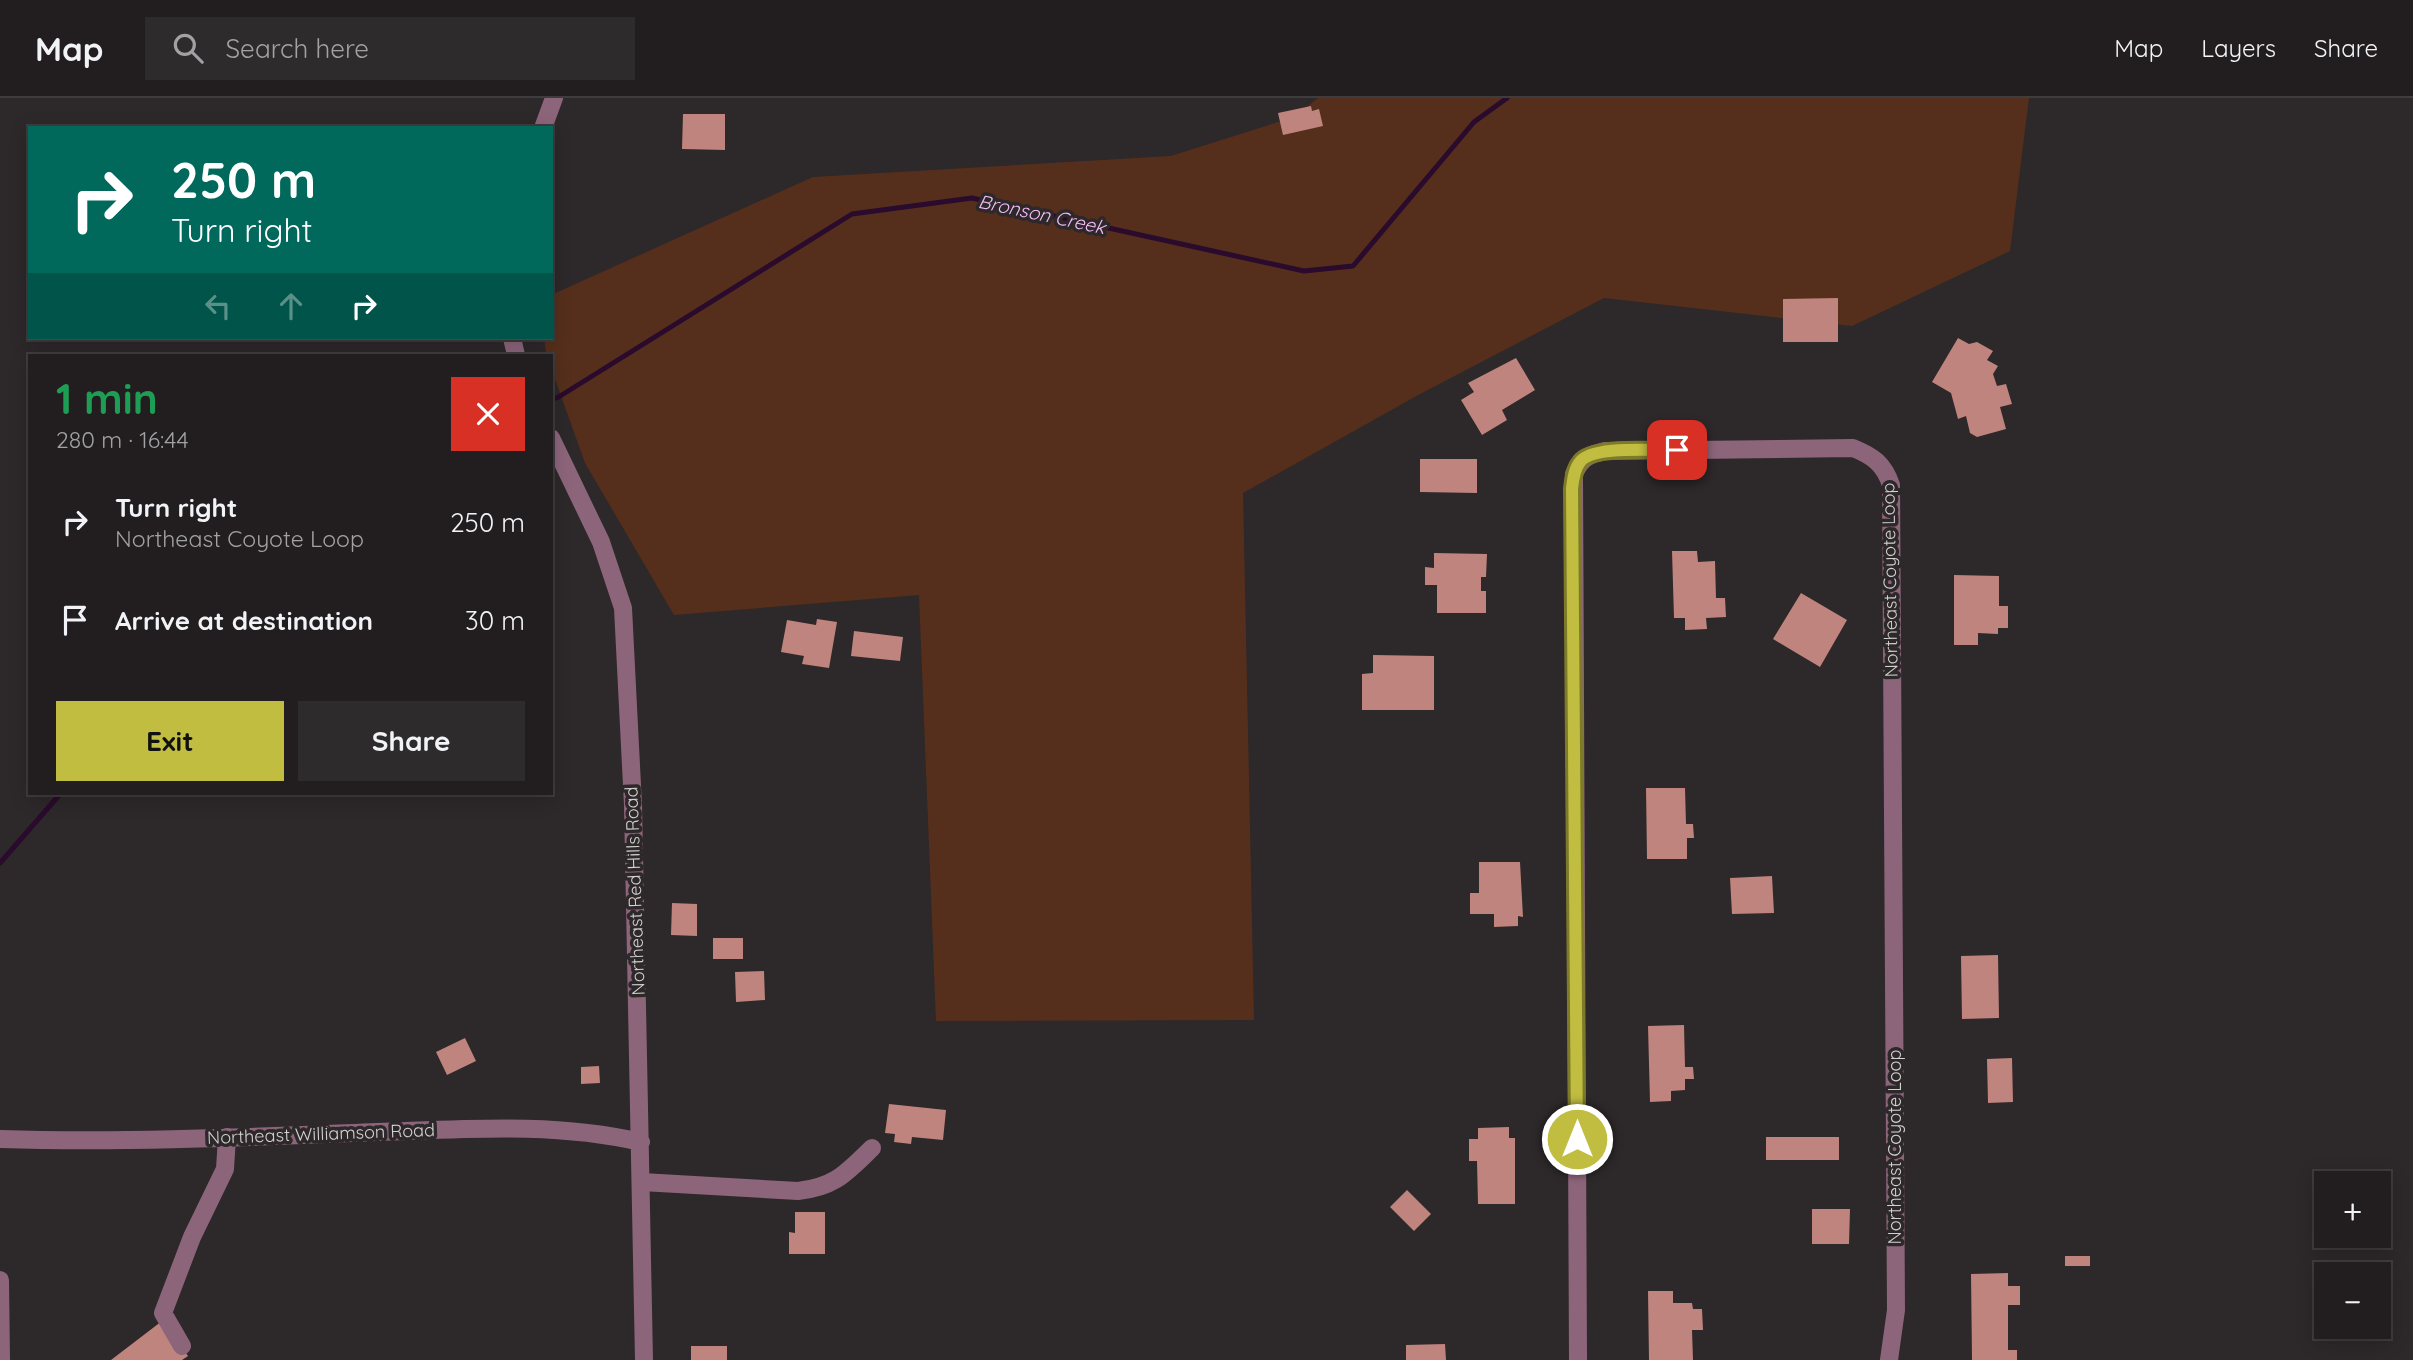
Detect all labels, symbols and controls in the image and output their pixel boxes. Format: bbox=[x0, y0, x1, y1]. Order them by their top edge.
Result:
search box bbox=[145, 17, 635, 80]
text: Map bbox=[35, 28, 103, 69]
icon: search bbox=[169, 29, 207, 67]
text: Search here bbox=[225, 32, 369, 65]
text: Map bbox=[2114, 33, 2163, 63]
text: Layers bbox=[2201, 33, 2276, 63]
text: Share bbox=[2314, 33, 2378, 63]
text: 250 m bbox=[171, 149, 316, 210]
icon: right bbox=[56, 154, 147, 245]
water label: Bronson Creek bbox=[976, 189, 1109, 240]
text: Turn right bbox=[171, 210, 312, 250]
icon: left bbox=[199, 287, 237, 325]
icon: ahead bbox=[272, 287, 310, 325]
icon: right bbox=[345, 287, 383, 325]
text: 1 min bbox=[56, 372, 158, 425]
button: close bbox=[451, 377, 525, 451]
pin bbox=[1647, 420, 1707, 480]
text: 280 m · 16:44 bbox=[56, 425, 189, 454]
icon: arrive bbox=[1658, 431, 1696, 469]
street label: Northeast Coyote Loop bbox=[1876, 482, 1903, 678]
text: Turn right bbox=[115, 491, 237, 524]
icon: right bbox=[56, 503, 94, 541]
text: 250 m bbox=[450, 506, 525, 539]
text: Northeast Coyote Loop bbox=[115, 524, 364, 553]
icon: arrive bbox=[56, 601, 94, 639]
text: Arrive at destination bbox=[115, 604, 373, 637]
text: 30 m bbox=[465, 604, 525, 637]
button: Exit bbox=[56, 701, 284, 781]
button: Share bbox=[298, 701, 525, 781]
street label: Northeast Red Hills Road bbox=[619, 786, 650, 996]
street label: Northeast Coyote Loop bbox=[1883, 1050, 1906, 1244]
position arrow bbox=[1540, 1102, 1614, 1176]
street label: Northeast Williamson Road bbox=[207, 1118, 435, 1149]
map controls bbox=[2314, 1171, 2391, 1339]
button: + bbox=[2314, 1171, 2391, 1248]
button: − bbox=[2314, 1262, 2391, 1339]

